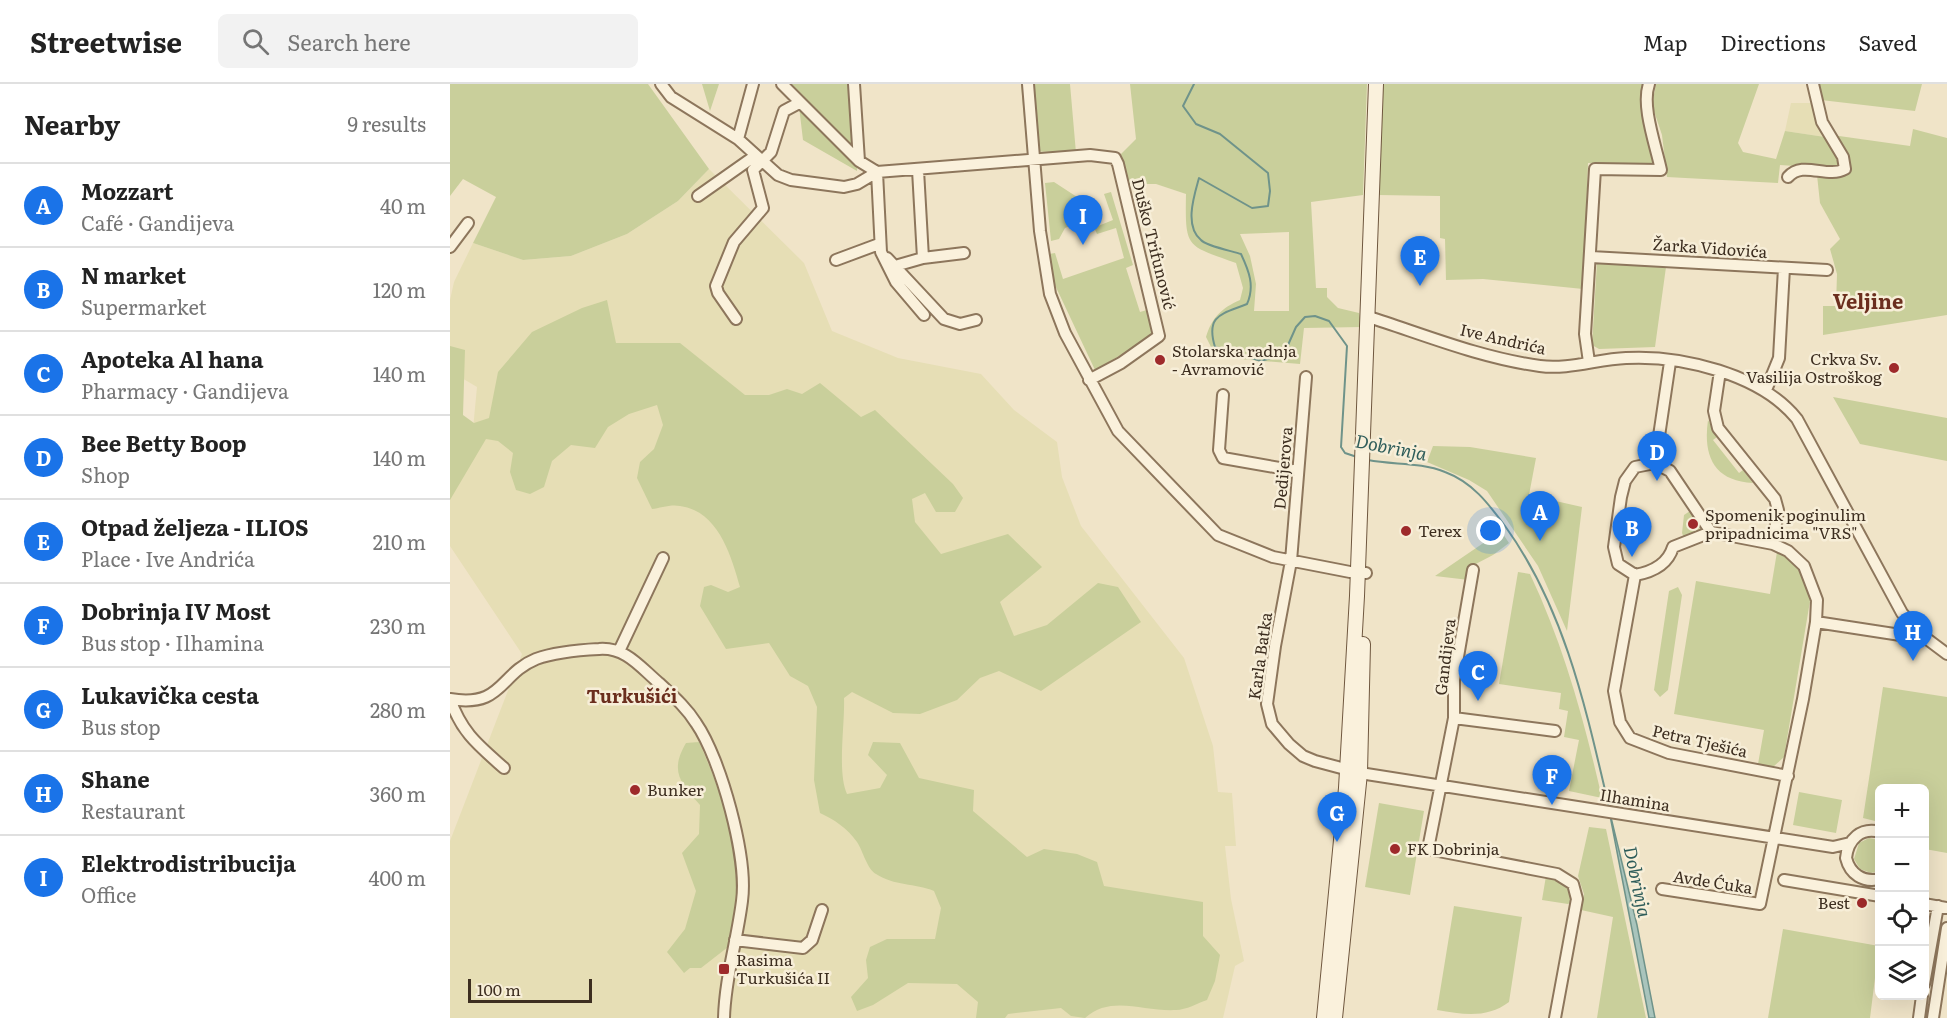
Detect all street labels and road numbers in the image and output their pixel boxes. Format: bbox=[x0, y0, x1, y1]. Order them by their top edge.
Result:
street label: Duško Trifunović bbox=[1127, 175, 1183, 312]
street label: Žarka Vidovića bbox=[1652, 231, 1769, 263]
street label: Ive Andrića bbox=[1458, 316, 1549, 360]
street label: Dedijerova bbox=[1266, 425, 1298, 510]
street label: Karla Batka bbox=[1241, 610, 1277, 701]
street label: Gandijeva bbox=[1427, 617, 1461, 697]
street label: Petra Tješića bbox=[1650, 717, 1751, 763]
street label: Ilhamina bbox=[1598, 782, 1672, 816]
street label: Avde Ćuka bbox=[1672, 863, 1755, 899]

